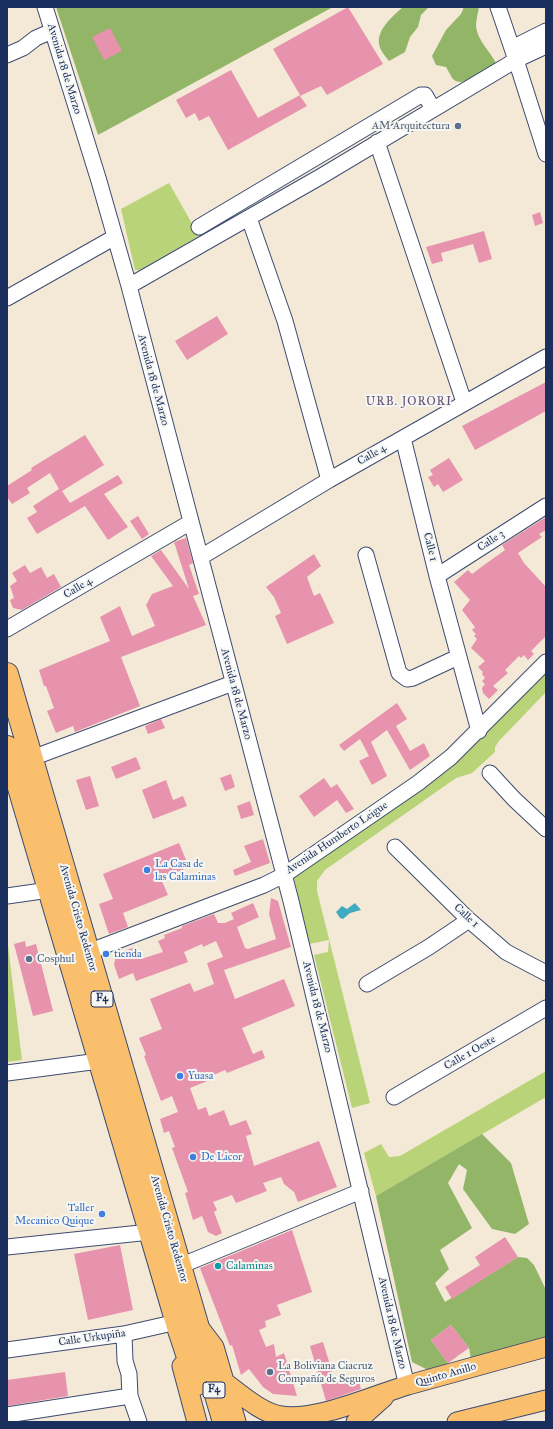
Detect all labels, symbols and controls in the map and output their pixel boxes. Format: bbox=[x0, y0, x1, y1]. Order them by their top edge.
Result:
street label: Avenida 18 de Marzo bbox=[44, 22, 84, 116]
place label: AM Arquitectura bbox=[372, 119, 450, 133]
marker: AM Arquitectura bbox=[453, 121, 463, 131]
street label: Avenida 18 de Marzo bbox=[134, 333, 172, 427]
district label: URB. JORORI bbox=[366, 395, 452, 409]
street label: Calle 4 bbox=[355, 442, 389, 468]
street label: Calle 3 bbox=[475, 527, 507, 555]
street label: Calle 1 bbox=[420, 531, 440, 563]
street label: Calle 4 bbox=[61, 575, 95, 601]
street label: Avenida 18 de Marzo bbox=[217, 647, 255, 741]
street label: Avenida Humberto Leigue bbox=[284, 799, 390, 877]
place label: La Casa de las Calaminas bbox=[155, 857, 216, 883]
street label: Avenida Cristo Redentor bbox=[56, 863, 100, 973]
marker: La Casa de las Calaminas bbox=[142, 865, 152, 875]
street label: Calle 1 bbox=[451, 901, 481, 931]
place label: tienda bbox=[114, 947, 142, 961]
marker: tienda bbox=[101, 949, 111, 959]
place label: Cosphul bbox=[37, 952, 74, 966]
marker: Cosphul bbox=[24, 954, 34, 964]
street label: Avenida 18 de Marzo bbox=[299, 960, 335, 1054]
road number: F4 bbox=[91, 991, 113, 1007]
street label: Calle 1 Oeste bbox=[442, 1033, 498, 1073]
place label: Yuasa bbox=[188, 1069, 213, 1083]
marker: Yuasa bbox=[175, 1071, 185, 1081]
place label: De Licor bbox=[201, 1150, 242, 1164]
marker: De Licor bbox=[188, 1152, 198, 1162]
street label: Avenida Cristo Redentor bbox=[147, 1174, 191, 1284]
place label: Taller Mecanico Quique bbox=[15, 1201, 94, 1227]
marker: Taller Mecanico Quique bbox=[97, 1209, 107, 1219]
place label: Calaminas bbox=[226, 1259, 273, 1273]
marker: Calaminas bbox=[213, 1261, 223, 1271]
street label: Avenida 18 de Marzo bbox=[375, 1276, 409, 1370]
street label: Calle Urkupiña bbox=[58, 1327, 126, 1349]
place label: La Boliviana Ciacruz Compañía de Seguros bbox=[278, 1359, 375, 1385]
street label: Quinto Anillo bbox=[414, 1360, 478, 1390]
marker: La Boliviana Ciacruz Compañía de Seguros bbox=[265, 1367, 275, 1377]
road number: F4 bbox=[203, 1382, 225, 1398]

